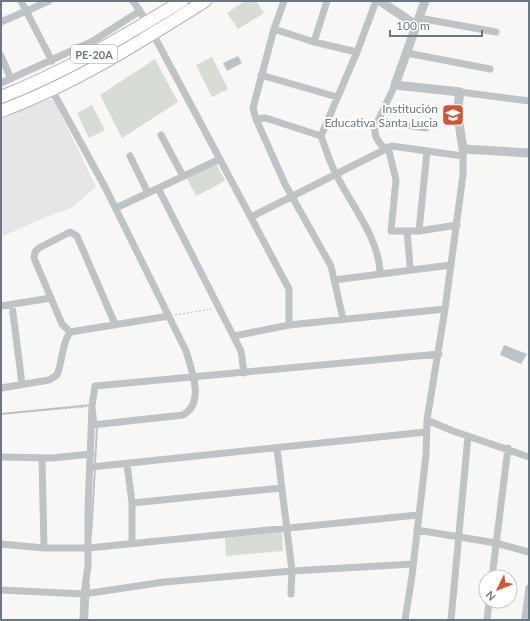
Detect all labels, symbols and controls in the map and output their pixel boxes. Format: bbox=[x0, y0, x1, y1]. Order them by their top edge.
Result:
scale bar bbox=[390, 12, 482, 38]
text: 100 m bbox=[396, 18, 430, 33]
road number: PE-20A bbox=[71, 45, 117, 63]
place label: Institución Educativa Santa Lucia bbox=[324, 101, 438, 130]
school or university icon: Institución Educativa Santa Lucia bbox=[440, 102, 466, 128]
north arrow bbox=[478, 569, 518, 609]
text: N bbox=[483, 589, 498, 604]

